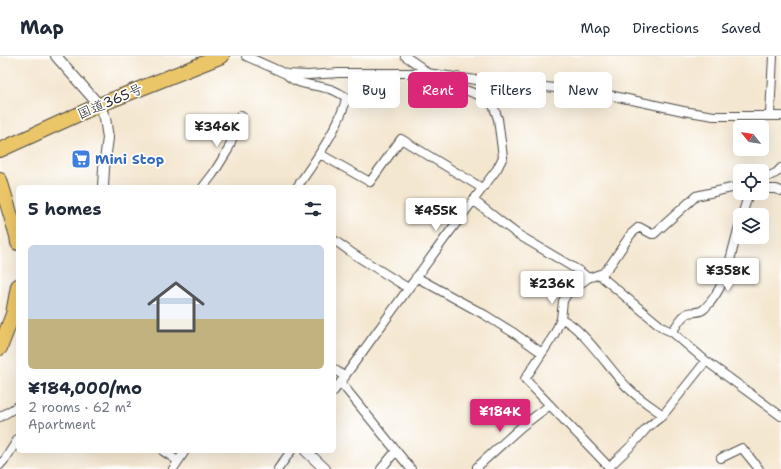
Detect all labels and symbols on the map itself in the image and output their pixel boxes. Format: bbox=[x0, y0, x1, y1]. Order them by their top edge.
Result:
street label: 国道365号 bbox=[75, 79, 145, 123]
pin: ¥346K bbox=[189, 114, 245, 148]
north arrow bbox=[733, 120, 769, 156]
supermarket icon: Mini Stop bbox=[70, 148, 92, 170]
place label: Mini Stop bbox=[95, 150, 164, 168]
pin: ¥455K bbox=[408, 198, 464, 232]
pin: ¥358K bbox=[700, 258, 756, 292]
pin: ¥236K bbox=[524, 271, 580, 305]
pin: ¥184K bbox=[472, 399, 528, 433]

